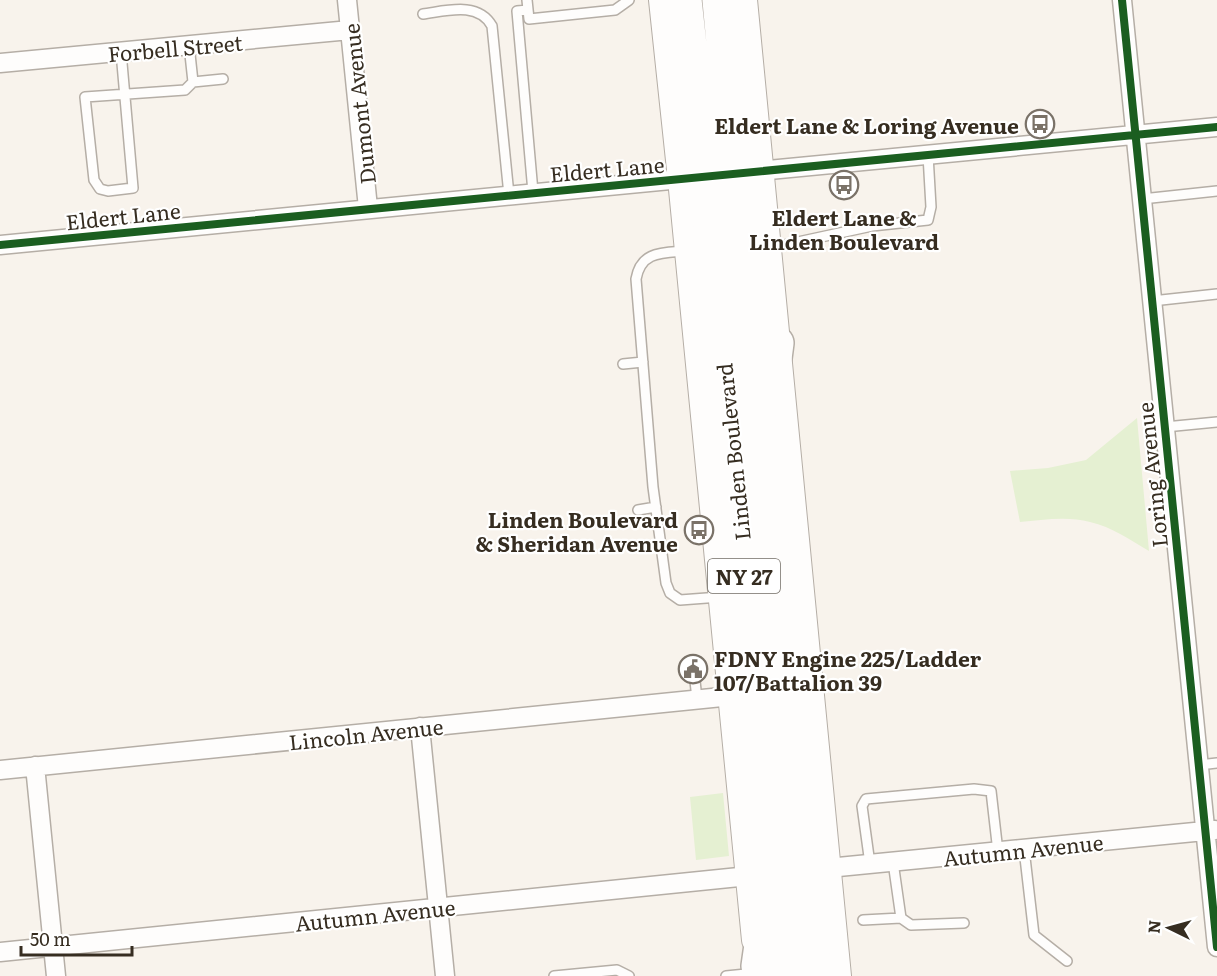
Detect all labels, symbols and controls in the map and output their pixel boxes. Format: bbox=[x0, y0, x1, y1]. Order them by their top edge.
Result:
street label: Dumont Avenue bbox=[334, 22, 382, 186]
street label: Forbell Street bbox=[106, 26, 244, 68]
bus stop icon: Eldert Lane & Loring Avenue bbox=[1024, 108, 1056, 140]
place label: Eldert Lane & Loring Avenue bbox=[714, 109, 1019, 140]
street label: Eldert Lane bbox=[548, 148, 666, 188]
bus stop icon: Eldert Lane & Linden Boulevard bbox=[828, 169, 860, 201]
street label: Eldert Lane bbox=[64, 194, 182, 236]
place label: Eldert Lane & Linden Boulevard bbox=[749, 201, 939, 256]
street label: Linden Boulevard bbox=[707, 362, 757, 542]
street label: Loring Avenue bbox=[1128, 401, 1174, 549]
place label: Linden Boulevard & Sheridan Avenue bbox=[476, 503, 678, 558]
bus stop icon: Linden Boulevard & Sheridan Avenue bbox=[683, 514, 715, 546]
road number: NY 27 bbox=[708, 559, 780, 593]
place label: FDNY Engine 225/Ladder 107/Battalion 39 bbox=[714, 642, 982, 697]
public building icon: FDNY Engine 225/Ladder 107/Battalion 39 bbox=[677, 653, 709, 685]
street label: Lincoln Avenue bbox=[287, 709, 445, 757]
street label: Autumn Avenue bbox=[941, 825, 1105, 873]
street label: Autumn Avenue bbox=[293, 890, 457, 938]
north arrow bbox=[1139, 898, 1199, 958]
scale bar bbox=[21, 919, 132, 957]
text: N bbox=[1141, 919, 1166, 934]
text: 50 m bbox=[30, 925, 71, 952]

